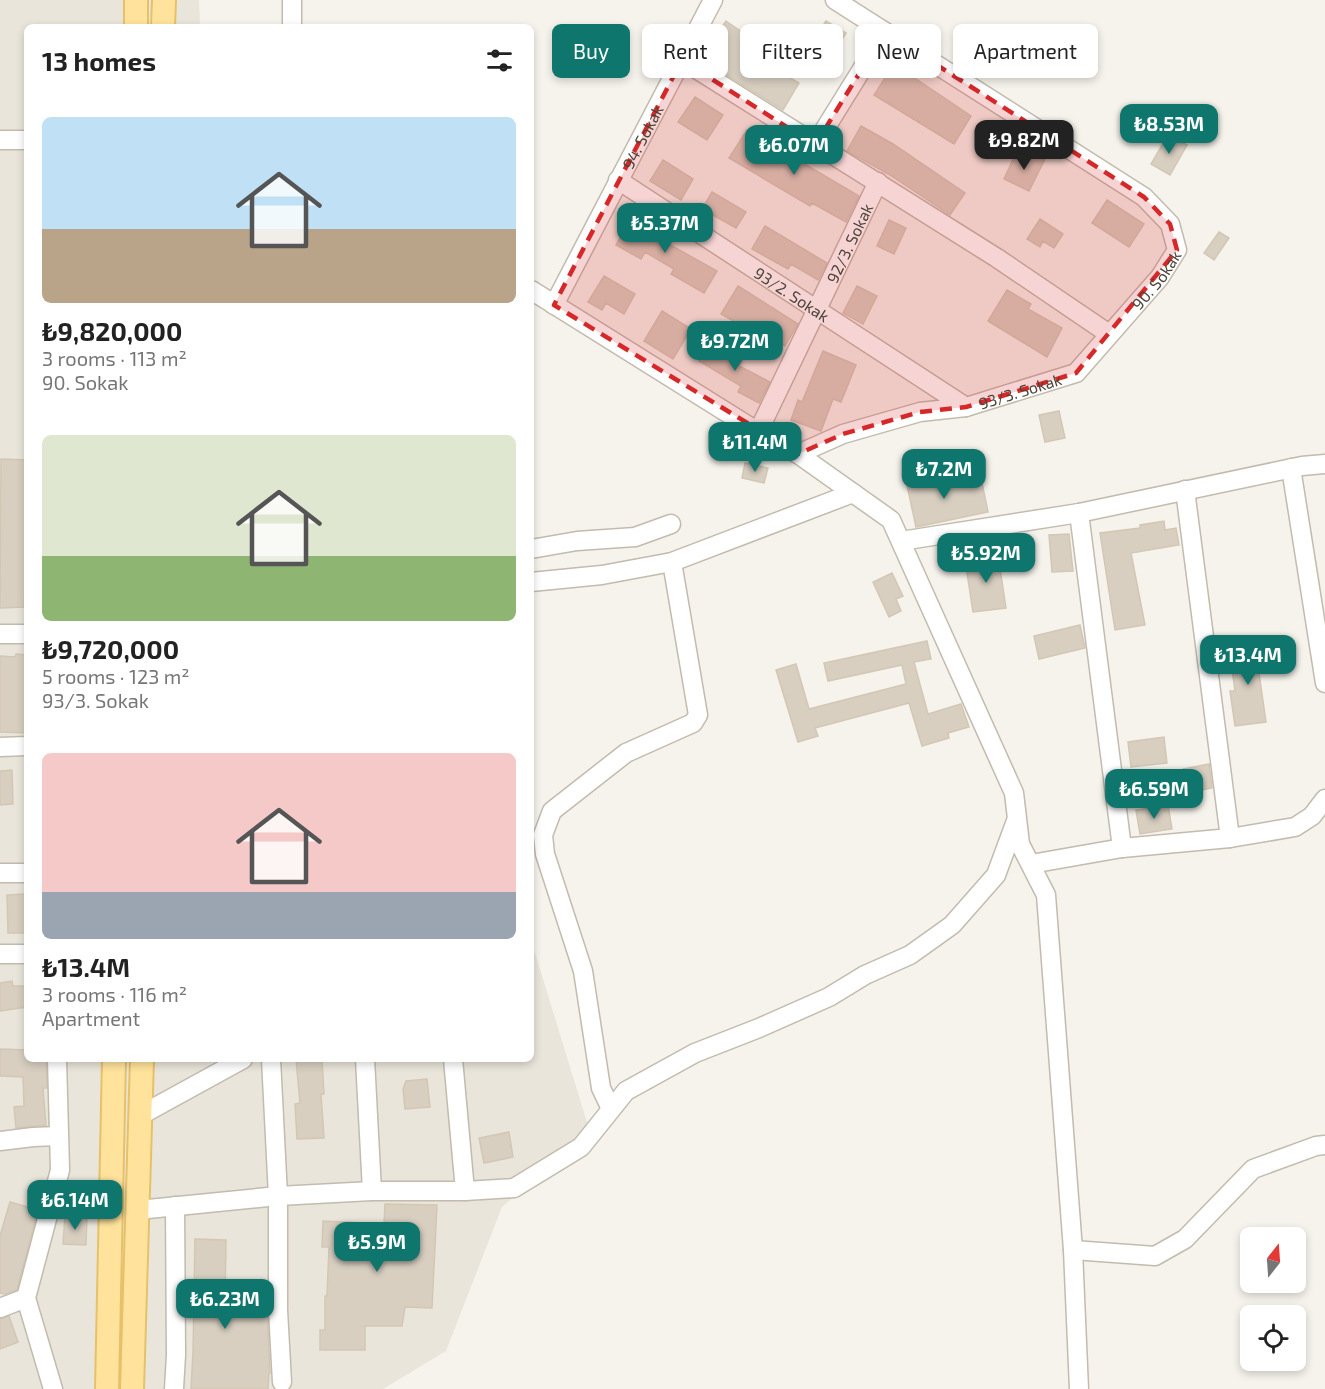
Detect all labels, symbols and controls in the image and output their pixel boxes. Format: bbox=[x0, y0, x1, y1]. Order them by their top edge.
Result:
chip: Buy bbox=[552, 24, 630, 78]
chip: Rent bbox=[642, 24, 728, 78]
chip: Filters bbox=[740, 24, 843, 78]
chip: New bbox=[855, 24, 941, 78]
chip: Apartment bbox=[953, 24, 1098, 78]
icon: filters bbox=[483, 44, 516, 77]
text: 13 homes bbox=[42, 45, 156, 76]
street label: 94. Sokak bbox=[617, 101, 666, 172]
pin: ₺8.53M bbox=[1120, 104, 1218, 155]
text: ₺8.53M bbox=[1134, 111, 1204, 135]
pin: ₺9.82M bbox=[975, 120, 1073, 171]
pin: ₺6.07M bbox=[745, 125, 843, 176]
text: ₺9.82M bbox=[989, 127, 1059, 151]
text: ₺6.07M bbox=[759, 132, 829, 156]
icon: home bbox=[225, 156, 333, 264]
street label: 92/3. Sokak bbox=[822, 200, 876, 285]
pin: ₺5.37M bbox=[616, 203, 714, 254]
text: ₺5.37M bbox=[631, 210, 699, 234]
street label: 90. Sokak bbox=[1127, 246, 1184, 313]
street label: 93/2. Sokak bbox=[751, 262, 833, 325]
text: ₺9,820,000 bbox=[42, 315, 182, 346]
pin: ₺9.72M bbox=[686, 321, 784, 372]
text: ₺9.72M bbox=[701, 328, 769, 352]
text: 3 rooms · 113 m² bbox=[42, 346, 187, 370]
street label: 93/3. Sokak bbox=[976, 369, 1064, 412]
text: 90. Sokak bbox=[42, 370, 128, 394]
pin: ₺11.4M bbox=[706, 422, 804, 473]
text: ₺11.4M bbox=[722, 429, 788, 453]
pin: ₺7.2M bbox=[902, 449, 986, 500]
text: ₺7.2M bbox=[916, 456, 972, 480]
icon: home bbox=[225, 474, 333, 582]
pin: ₺5.92M bbox=[937, 533, 1035, 584]
text: ₺5.92M bbox=[951, 540, 1021, 564]
text: ₺9,720,000 bbox=[42, 633, 179, 664]
pin: ₺13.4M bbox=[1199, 635, 1297, 686]
text: ₺13.4M bbox=[1214, 642, 1282, 666]
text: 5 rooms · 123 m² bbox=[42, 664, 190, 688]
text: 93/3. Sokak bbox=[42, 688, 149, 712]
pin: ₺6.59M bbox=[1105, 769, 1203, 820]
text: ₺6.59M bbox=[1119, 776, 1189, 800]
icon: home bbox=[225, 792, 333, 900]
text: ₺13.4M bbox=[42, 951, 130, 982]
text: 3 rooms · 116 m² bbox=[42, 982, 187, 1006]
text: Apartment bbox=[42, 1006, 140, 1030]
pin: ₺6.14M bbox=[26, 1180, 124, 1231]
text: ₺6.14M bbox=[41, 1187, 109, 1211]
pin: ₺5.9M bbox=[335, 1222, 419, 1273]
north arrow bbox=[1240, 1227, 1306, 1293]
map controls bbox=[1240, 1227, 1306, 1371]
text: ₺5.9M bbox=[348, 1229, 406, 1253]
pin: ₺6.23M bbox=[176, 1279, 274, 1330]
text: ₺6.23M bbox=[190, 1286, 260, 1310]
button: locate bbox=[1240, 1305, 1306, 1371]

